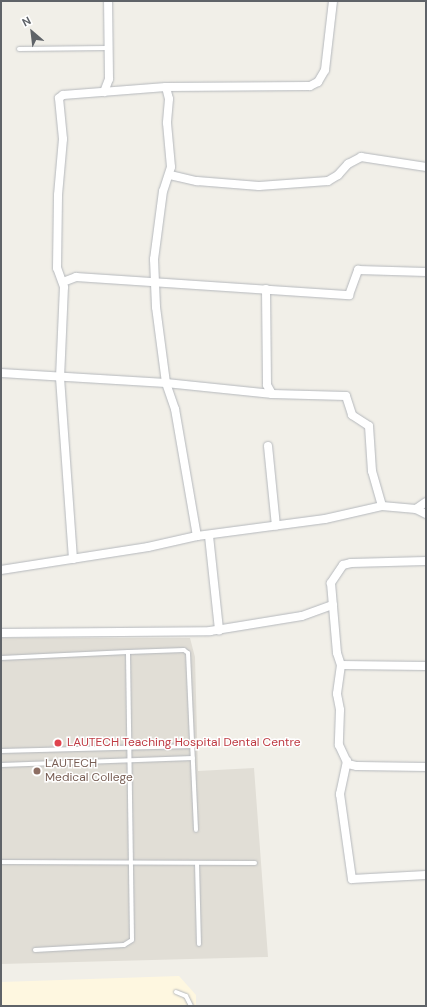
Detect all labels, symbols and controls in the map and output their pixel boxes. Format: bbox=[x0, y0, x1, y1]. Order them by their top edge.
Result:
north arrow bbox=[12, 12, 52, 52]
text: N bbox=[20, 13, 33, 29]
place label: LAUTECH Teaching Hospital Dental Centre bbox=[67, 736, 301, 750]
marker: LAUTECH Teaching Hospital Dental Centre bbox=[52, 737, 64, 749]
place label: LAUTECH Medical College bbox=[45, 757, 133, 785]
marker: LAUTECH Medical College bbox=[32, 766, 42, 776]

